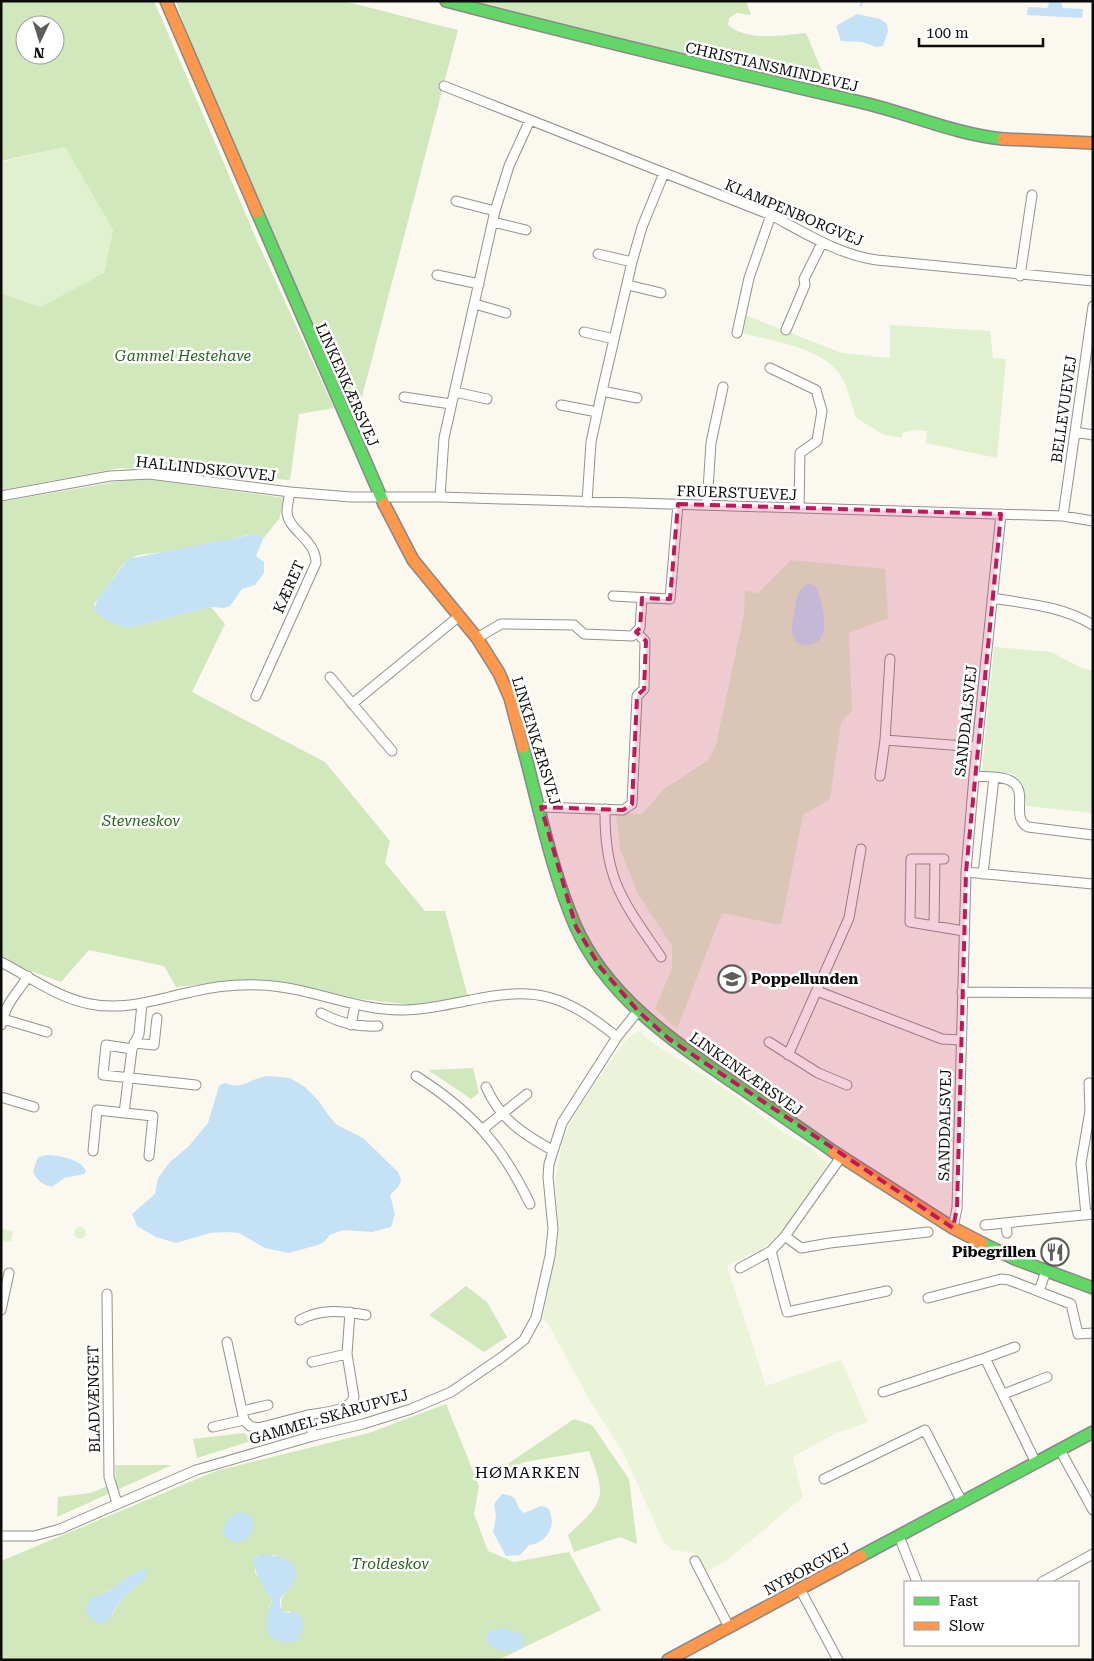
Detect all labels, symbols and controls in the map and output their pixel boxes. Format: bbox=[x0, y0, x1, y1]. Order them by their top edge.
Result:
north arrow bbox=[15, 15, 65, 65]
scale bar bbox=[919, 15, 1043, 47]
text: 100 m bbox=[926, 24, 969, 42]
street label: CHRISTIANSMINDEVEJ bbox=[683, 38, 861, 96]
text: N bbox=[33, 45, 45, 61]
street label: KLAMPENBORGVEJ bbox=[722, 176, 866, 250]
street label: LINKENKÆRSVEJ bbox=[312, 320, 382, 450]
park label: Gammel Hestehave bbox=[115, 347, 252, 365]
street label: BELLEVUEVEJ bbox=[1048, 354, 1080, 464]
street label: HALLINDSKOVVEJ bbox=[135, 453, 277, 485]
street label: FRUERSTUEVEJ bbox=[676, 482, 798, 504]
street label: KÆRET bbox=[269, 558, 309, 616]
street label: SANDDALSVEJ bbox=[951, 664, 981, 778]
street label: LINKENKÆRSVEJ bbox=[508, 674, 564, 808]
park label: Stevneskov bbox=[101, 812, 180, 830]
school or university icon: Poppellunden bbox=[717, 964, 747, 994]
place label: Poppellunden bbox=[751, 970, 858, 988]
street label: LINKENKÆRSVEJ bbox=[686, 1028, 806, 1120]
street label: SANDDALSVEJ bbox=[935, 1069, 955, 1181]
restaurant icon: Pibegrillen bbox=[1040, 1237, 1070, 1267]
place label: Pibegrillen bbox=[952, 1243, 1036, 1261]
street label: BLADVÆNGET bbox=[84, 1345, 104, 1453]
street label: GAMMEL SKÅRUPVEJ bbox=[247, 1385, 411, 1448]
district label: HØMARKEN bbox=[475, 1463, 581, 1482]
street label: NYBORGVEJ bbox=[761, 1539, 853, 1599]
park label: Troldeskov bbox=[351, 1555, 429, 1573]
legend bbox=[904, 1581, 1079, 1646]
text: Fast bbox=[949, 1592, 979, 1610]
text: Slow bbox=[949, 1617, 985, 1635]

